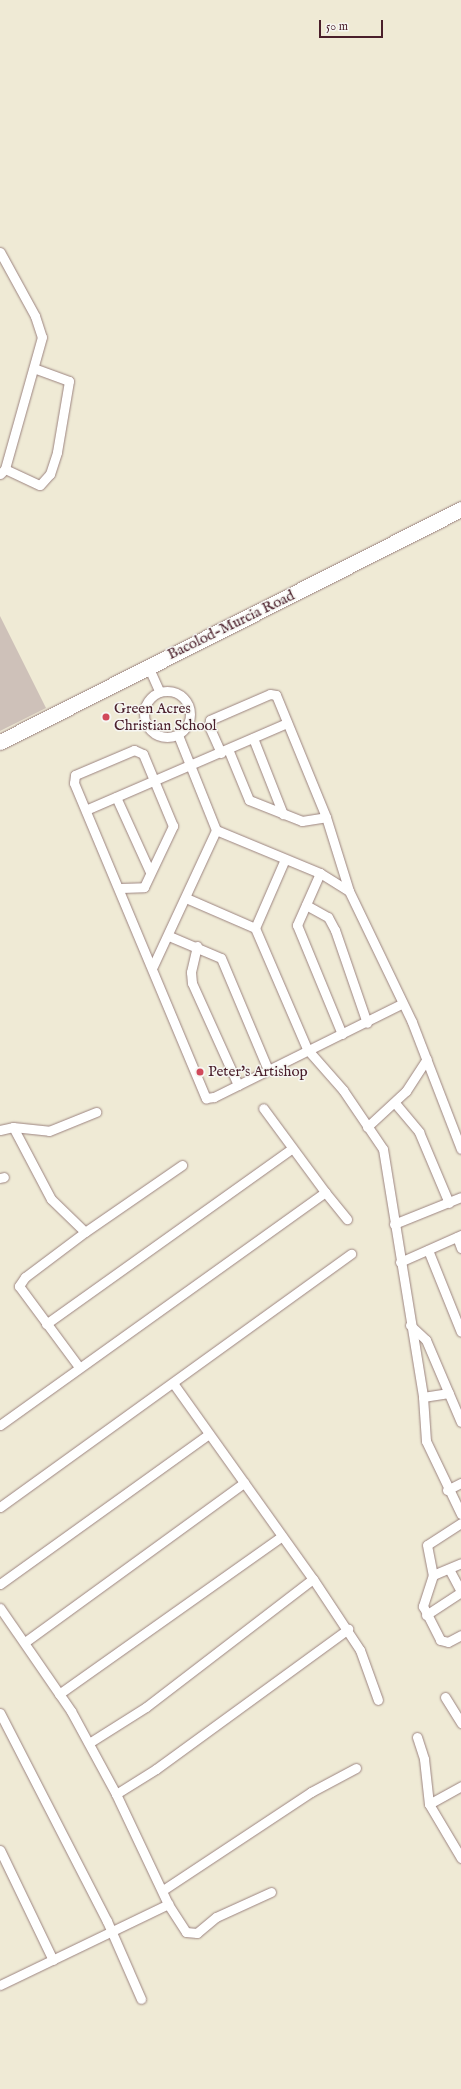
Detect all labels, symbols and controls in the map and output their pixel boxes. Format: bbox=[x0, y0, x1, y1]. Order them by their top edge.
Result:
scale bar bbox=[321, 12, 385, 38]
text: 50 m bbox=[326, 19, 348, 34]
street label: Bacolod-Murcia Road bbox=[164, 586, 298, 664]
place label: Green Acres Christian School bbox=[114, 699, 217, 734]
marker: Green Acres Christian School bbox=[101, 712, 111, 722]
place label: Peter's Artishop bbox=[208, 1063, 308, 1081]
marker: Peter's Artishop bbox=[195, 1067, 205, 1077]

